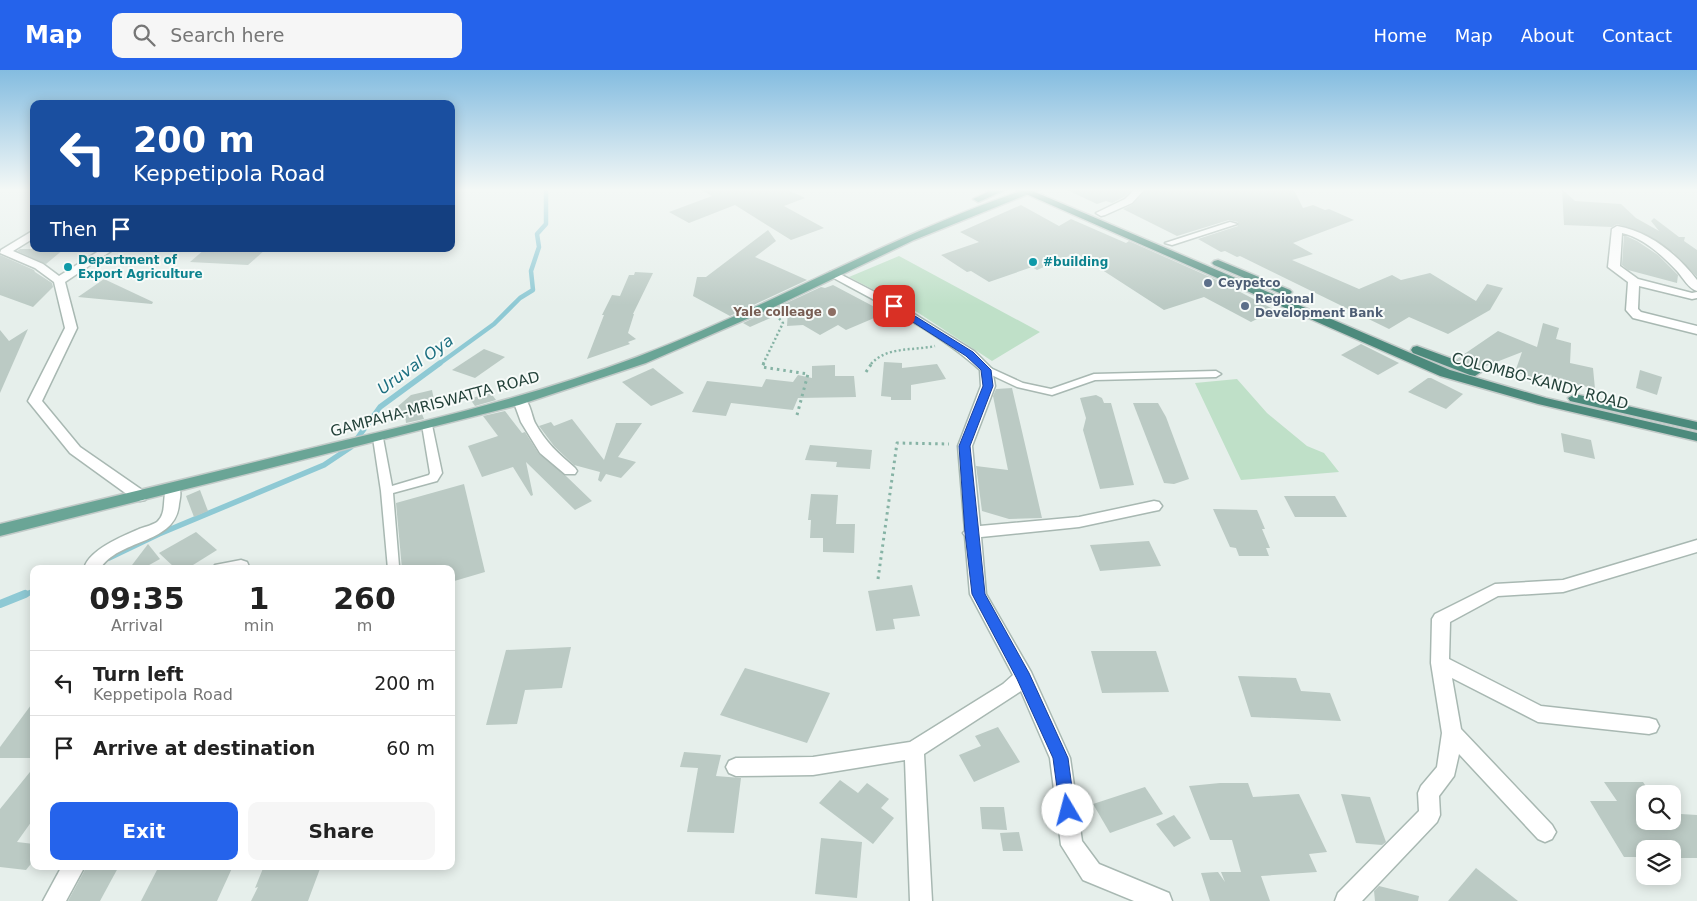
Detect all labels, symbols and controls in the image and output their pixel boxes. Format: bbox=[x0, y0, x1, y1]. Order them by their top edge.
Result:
search box bbox=[112, 13, 462, 58]
text: Map bbox=[25, 21, 82, 49]
icon: search bbox=[130, 21, 158, 49]
text: Search here bbox=[170, 24, 284, 46]
text: Home bbox=[1374, 25, 1427, 46]
text: Map bbox=[1455, 25, 1493, 46]
text: About bbox=[1521, 25, 1574, 46]
text: Contact bbox=[1602, 25, 1672, 46]
icon: left bbox=[50, 120, 115, 185]
text: 200 m bbox=[133, 120, 255, 160]
text: Keppetipola Road bbox=[133, 161, 325, 186]
icon: arrive bbox=[107, 215, 135, 243]
text: Then bbox=[50, 218, 97, 240]
place label: Department of Export Agriculture bbox=[78, 253, 203, 281]
place label: #building bbox=[1043, 255, 1108, 269]
marker: #building bbox=[1027, 256, 1039, 268]
marker: Department of Export Agriculture bbox=[62, 261, 74, 273]
place label: Ceypetco bbox=[1218, 276, 1281, 290]
marker: Ceypetco bbox=[1202, 277, 1214, 289]
pin bbox=[873, 285, 915, 327]
icon: arrive bbox=[880, 292, 908, 320]
place label: Regional Development Bank bbox=[1255, 292, 1384, 320]
marker: Regional Development Bank bbox=[1239, 300, 1251, 312]
place label: Yale colleage bbox=[732, 305, 822, 319]
marker: Yale colleage bbox=[826, 306, 838, 318]
water label: Uruval Oya bbox=[374, 331, 457, 398]
street label: COLOMBO-KANDY ROAD bbox=[1450, 349, 1630, 413]
street label: GAMPAHA-MRISWATTA ROAD bbox=[328, 367, 542, 441]
text: 09:35 bbox=[89, 581, 185, 616]
text: 1 bbox=[248, 581, 269, 616]
text: 260 bbox=[333, 581, 396, 616]
text: Arrival bbox=[111, 616, 163, 635]
text: min bbox=[244, 616, 274, 635]
text: m bbox=[357, 616, 372, 635]
text: Turn left bbox=[93, 663, 184, 685]
icon: left bbox=[50, 669, 78, 697]
text: 200 m bbox=[374, 672, 435, 694]
text: Keppetipola Road bbox=[93, 685, 233, 704]
icon: arrive bbox=[50, 734, 78, 762]
text: Arrive at destination bbox=[93, 737, 315, 759]
text: 60 m bbox=[386, 737, 435, 759]
position arrow bbox=[1041, 783, 1093, 835]
map controls bbox=[1636, 785, 1681, 885]
button: search bbox=[1636, 785, 1681, 830]
button: Exit bbox=[50, 802, 238, 860]
button: Share bbox=[248, 802, 435, 860]
button: layers bbox=[1636, 840, 1681, 885]

